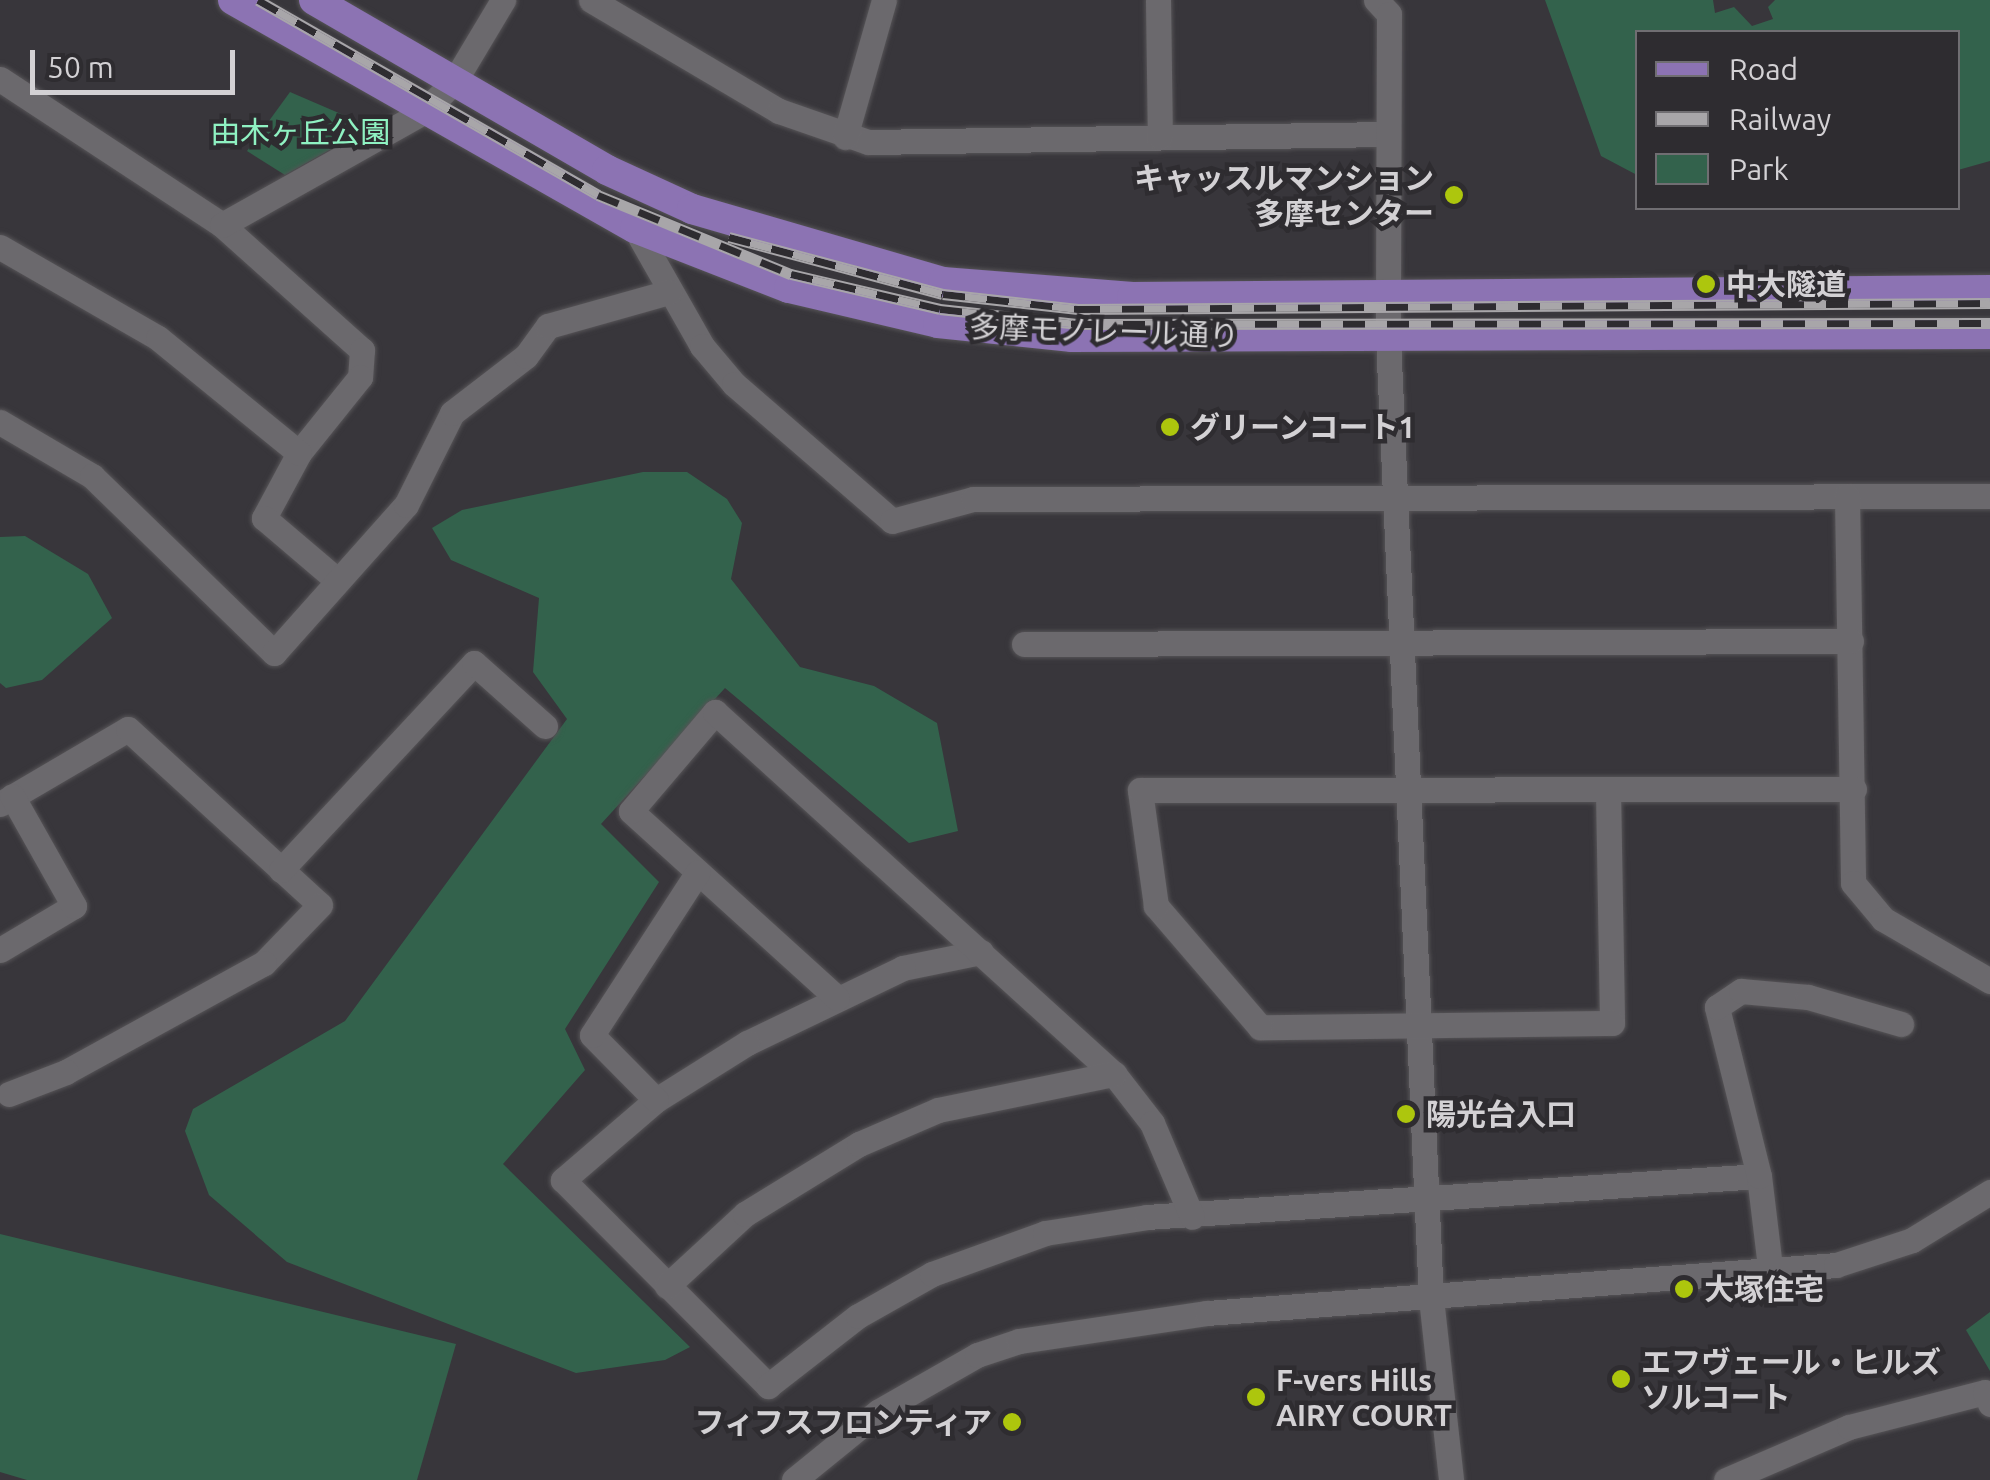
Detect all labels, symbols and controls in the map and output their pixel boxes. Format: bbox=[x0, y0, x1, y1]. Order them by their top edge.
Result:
scale bar bbox=[35, 30, 240, 92]
legend bbox=[1635, 30, 1960, 210]
text: 50 m bbox=[47, 50, 114, 84]
text: Road bbox=[1729, 52, 1798, 86]
text: Railway bbox=[1729, 102, 1831, 136]
park label: 由木ヶ丘公園 bbox=[210, 114, 390, 150]
text: Park bbox=[1729, 152, 1789, 186]
place label: キャッスルマンション 多摩センター bbox=[1134, 160, 1434, 230]
marker: キャッスルマンション 多摩センター bbox=[1443, 184, 1465, 206]
place label: 中大隧道 bbox=[1726, 266, 1846, 302]
marker: 中大隧道 bbox=[1695, 273, 1717, 295]
street label: 多摩モノレール通り bbox=[968, 308, 1240, 354]
place label: グリーンコート1 bbox=[1190, 409, 1417, 445]
marker: グリーンコート1 bbox=[1159, 416, 1181, 438]
place label: 陽光台入口 bbox=[1426, 1096, 1576, 1132]
marker: 陽光台入口 bbox=[1395, 1103, 1417, 1125]
place label: 大塚住宅 bbox=[1704, 1271, 1824, 1307]
marker: 大塚住宅 bbox=[1673, 1278, 1695, 1300]
place label: エフヴェール・ヒルズ ソルコート bbox=[1641, 1344, 1941, 1414]
place label: F-vers Hills AIRY COURT bbox=[1276, 1362, 1452, 1432]
marker: エフヴェール・ヒルズ ソルコート bbox=[1610, 1368, 1632, 1390]
marker: F-vers Hills AIRY COURT bbox=[1245, 1386, 1267, 1408]
place label: フィフスフロンティア bbox=[692, 1404, 992, 1440]
marker: フィフスフロンティア bbox=[1001, 1411, 1023, 1433]

